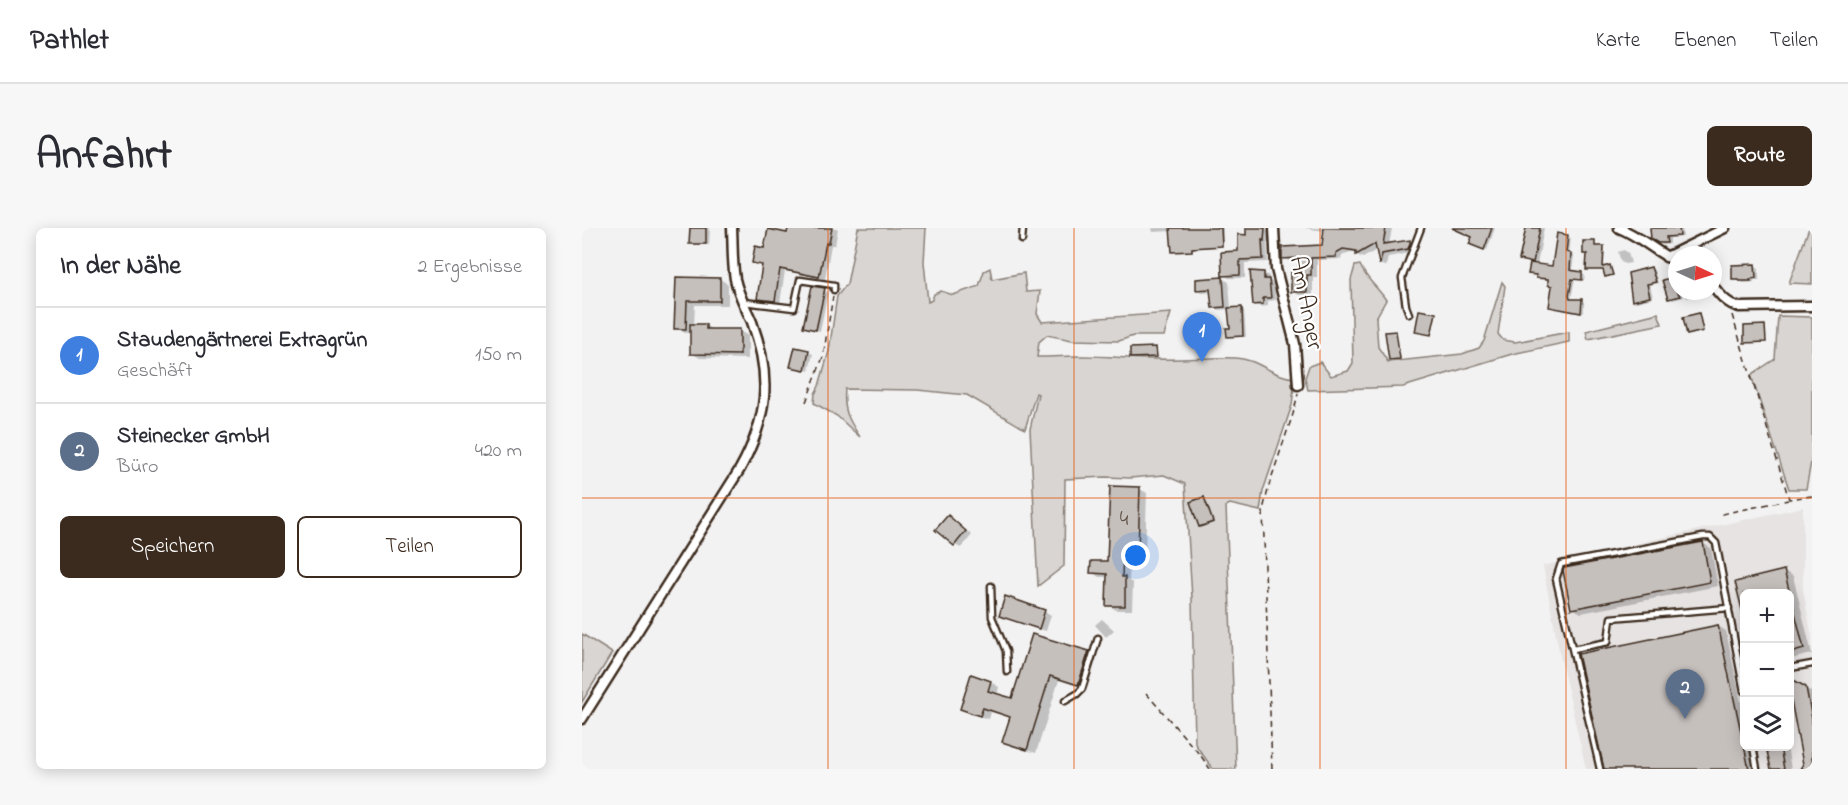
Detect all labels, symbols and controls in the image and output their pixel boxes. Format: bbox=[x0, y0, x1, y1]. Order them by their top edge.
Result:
text: Pathlet bbox=[30, 21, 109, 62]
text: Karte bbox=[1596, 26, 1640, 56]
text: Ebenen bbox=[1673, 26, 1736, 56]
text: Teilen bbox=[1769, 26, 1818, 56]
text: Anfahrt bbox=[36, 126, 172, 187]
button: Route bbox=[1707, 126, 1812, 186]
north arrow bbox=[1668, 246, 1722, 300]
text: In der Nähe bbox=[60, 248, 181, 286]
text: 2 Ergebnisse bbox=[417, 253, 522, 282]
street label: Am Anger bbox=[1279, 253, 1331, 354]
pin: 1 bbox=[1182, 312, 1222, 362]
text: Staudengärtnerei Extragrün bbox=[117, 325, 367, 357]
text: 1 bbox=[76, 341, 83, 370]
text: 150 m bbox=[475, 341, 522, 370]
text: Geschäft bbox=[117, 357, 192, 386]
text: Steinecker GmbH bbox=[117, 421, 270, 453]
text: 2 bbox=[75, 437, 84, 466]
text: 420 m bbox=[475, 437, 522, 466]
text: Büro bbox=[117, 453, 158, 482]
house number: 4 bbox=[1120, 505, 1129, 535]
button: Speichern bbox=[60, 516, 285, 578]
button: Teilen bbox=[297, 516, 522, 578]
your location bbox=[1121, 541, 1150, 570]
map controls bbox=[1740, 589, 1794, 751]
button: + bbox=[1740, 589, 1794, 643]
button: − bbox=[1740, 643, 1794, 697]
pin: 2 bbox=[1666, 670, 1704, 719]
button: layers bbox=[1740, 697, 1794, 751]

